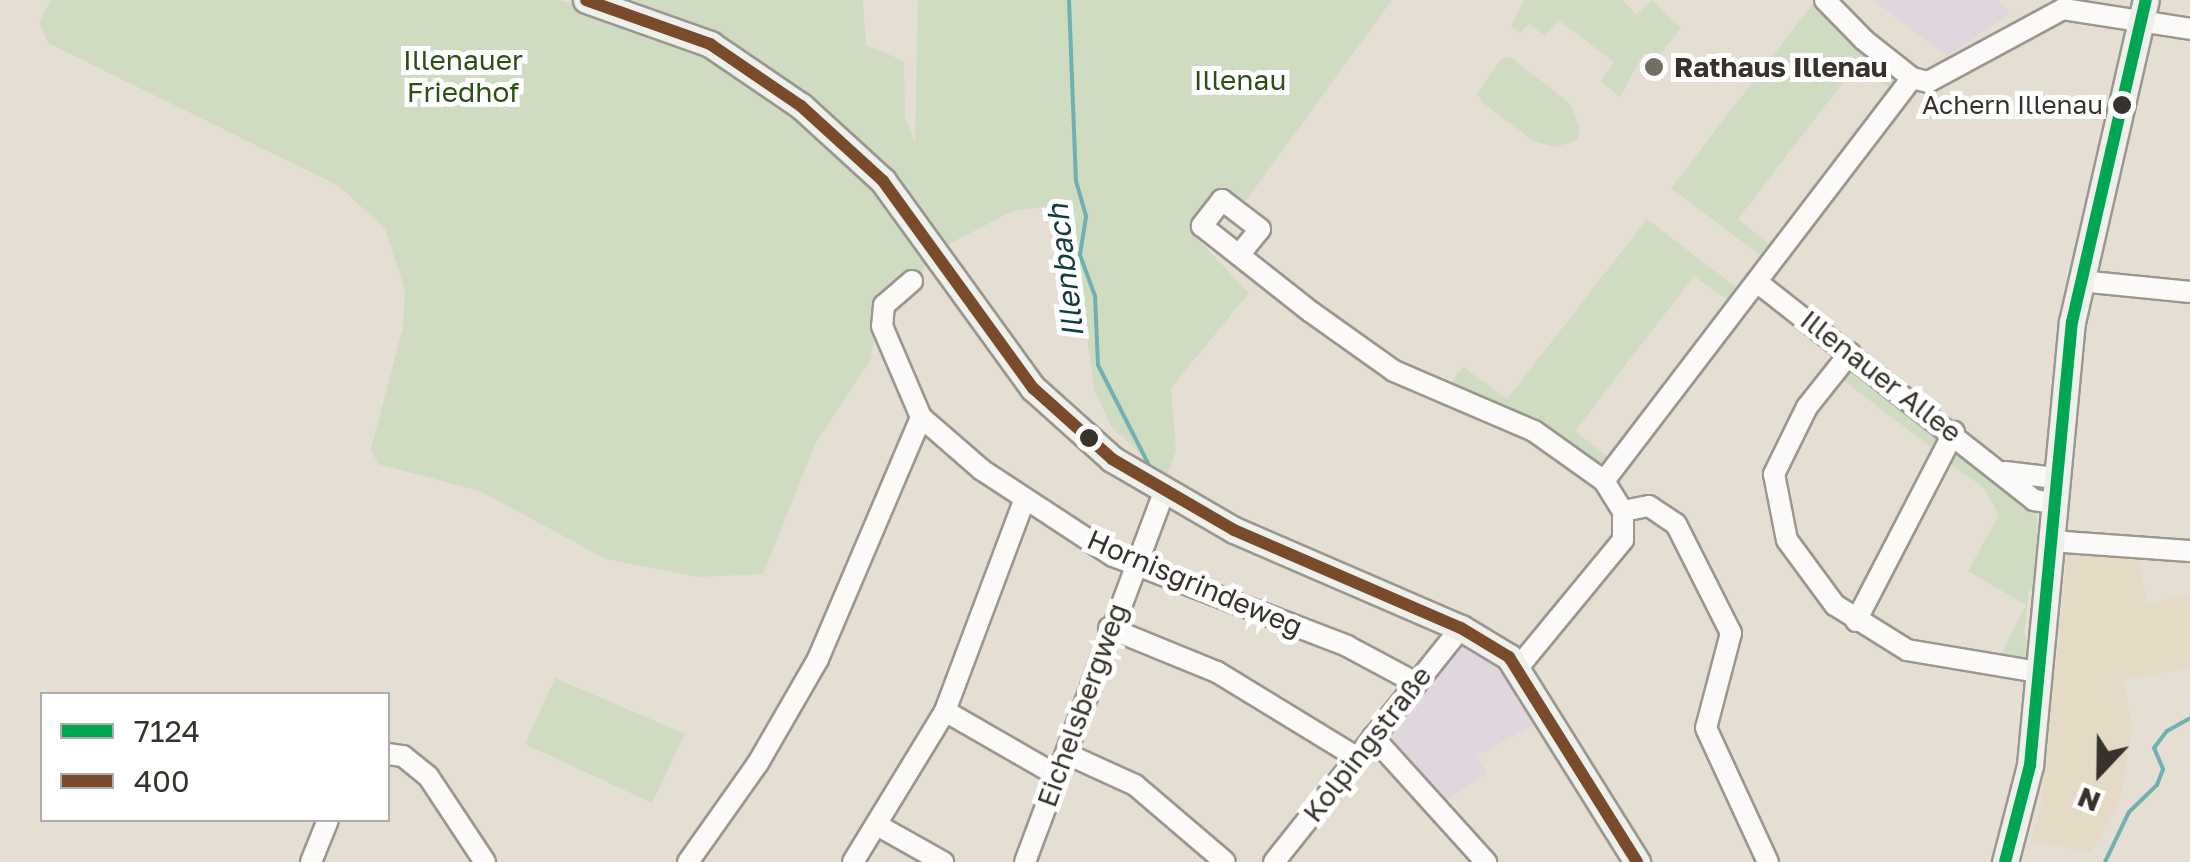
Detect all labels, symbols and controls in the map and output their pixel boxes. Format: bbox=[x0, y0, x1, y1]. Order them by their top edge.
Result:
park label: Illenauer Friedhof bbox=[403, 43, 523, 109]
place label: Rathaus Illenau bbox=[1674, 50, 1888, 84]
marker: Rathaus Illenau bbox=[1643, 56, 1665, 78]
park label: Illenau bbox=[1194, 63, 1286, 97]
place label: Achern Illenau bbox=[1922, 89, 2103, 121]
marker: Achern Illenau bbox=[2112, 95, 2132, 115]
water label: Illenbach bbox=[1039, 202, 1091, 340]
street label: Illenauer Allee bbox=[1794, 303, 1968, 449]
unlabelled marker bbox=[1079, 428, 1099, 448]
street label: Hornisgrindeweg bbox=[1082, 523, 1308, 643]
street label: Eichelsbergweg bbox=[1030, 599, 1134, 811]
street label: Kolpingstraße bbox=[1296, 659, 1438, 829]
legend bbox=[40, 692, 390, 822]
text: 7124 bbox=[134, 713, 200, 749]
north arrow bbox=[2050, 722, 2150, 822]
text: 400 bbox=[134, 763, 190, 799]
text: N bbox=[2073, 781, 2105, 820]

